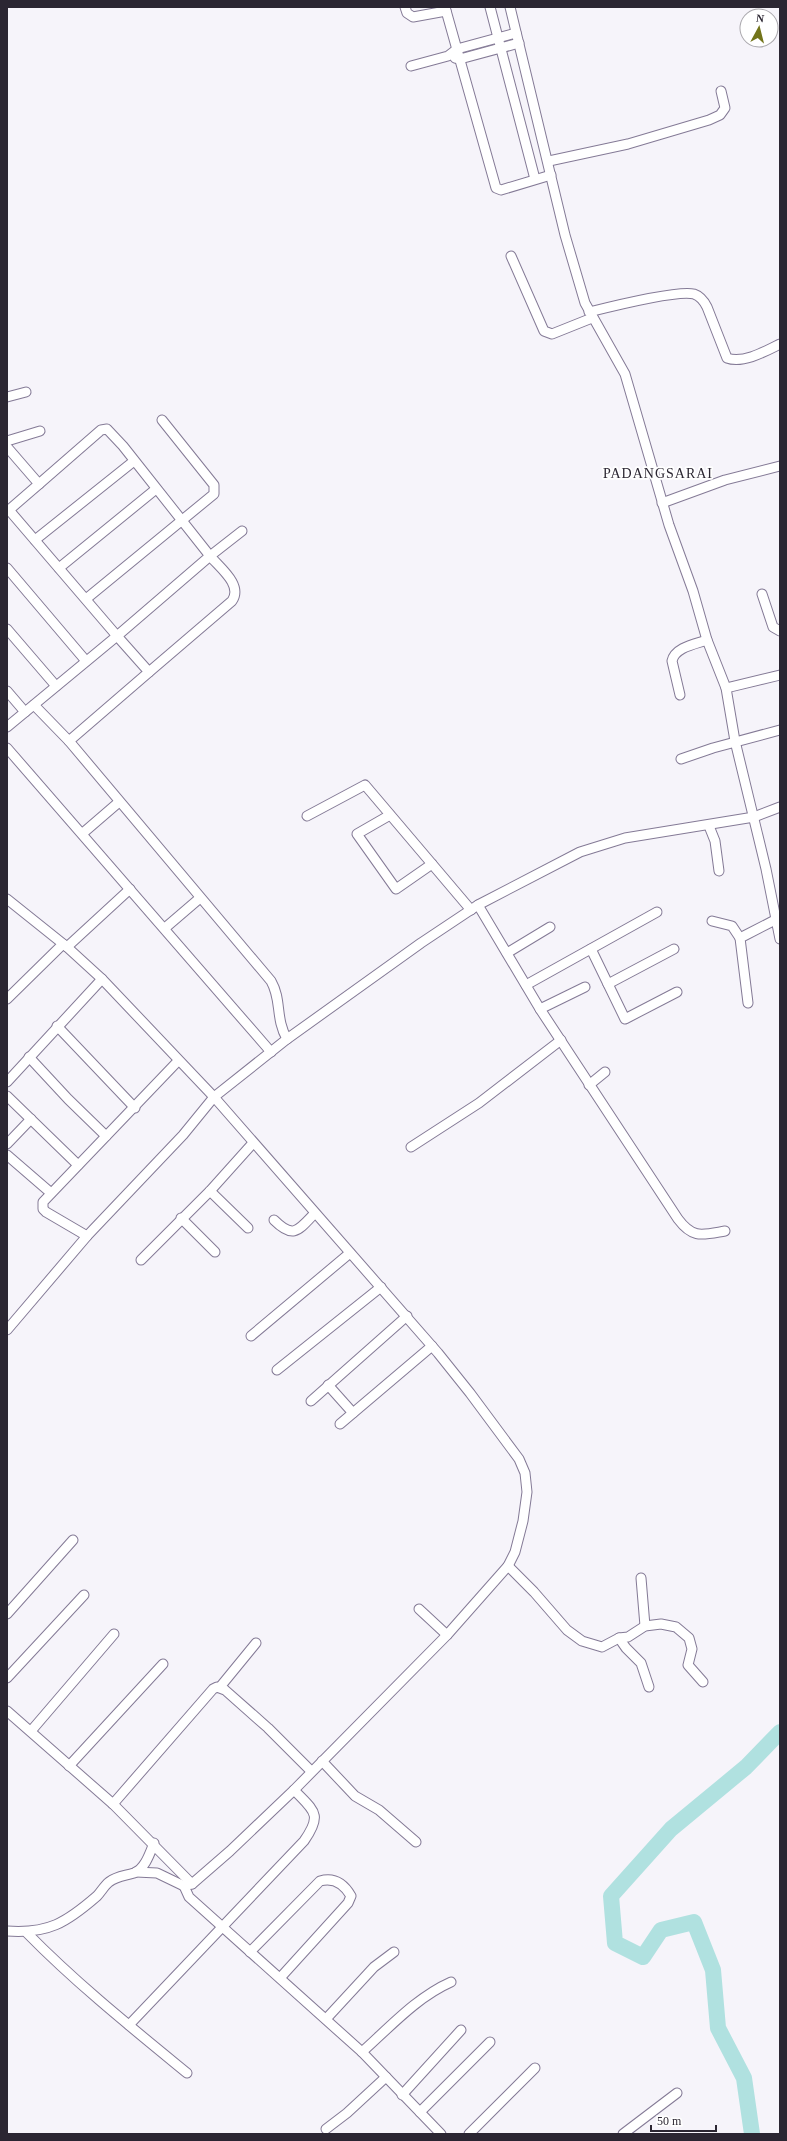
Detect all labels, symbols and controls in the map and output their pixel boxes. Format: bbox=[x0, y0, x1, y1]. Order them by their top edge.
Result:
north arrow bbox=[739, 8, 779, 48]
text: N bbox=[756, 12, 765, 25]
district label: PADANGSARAI bbox=[603, 466, 713, 481]
scale bar bbox=[651, 2107, 716, 2133]
text: 50 m bbox=[657, 2114, 682, 2128]

